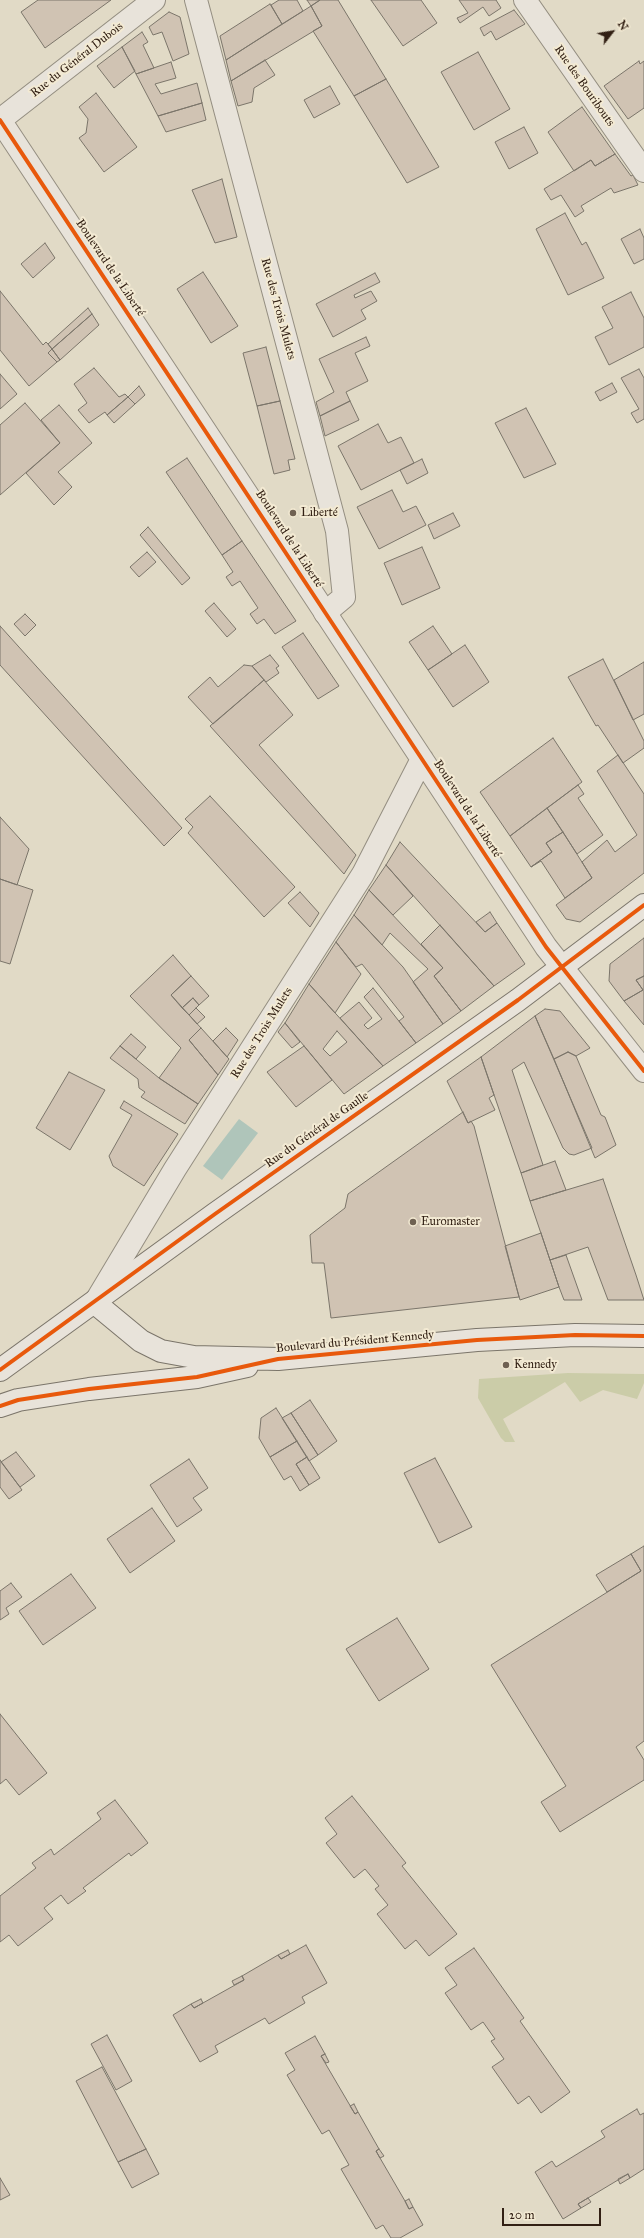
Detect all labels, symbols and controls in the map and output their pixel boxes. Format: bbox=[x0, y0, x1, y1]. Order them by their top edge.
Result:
north arrow bbox=[592, 12, 632, 52]
text: N bbox=[615, 18, 631, 33]
street label: Rue du Général Dubois bbox=[28, 19, 126, 101]
street label: Rue des Bouribouts bbox=[551, 43, 617, 129]
street label: Boulevard de la Liberté bbox=[72, 217, 148, 319]
street label: Rue des Trois Mulets bbox=[258, 257, 298, 361]
street label: Boulevard de la Liberté bbox=[252, 487, 326, 591]
place label: Liberté bbox=[301, 506, 338, 520]
marker: Liberté bbox=[288, 508, 298, 518]
street label: Boulevard de la Liberté bbox=[430, 757, 504, 861]
street label: Rue des Trois Mulets bbox=[228, 985, 296, 1081]
street label: Rue du Général de Gaulle bbox=[262, 1089, 372, 1171]
place label: Euromaster bbox=[421, 1215, 480, 1229]
marker: Euromaster bbox=[408, 1217, 418, 1227]
street label: Boulevard du Président Kennedy bbox=[275, 1328, 435, 1356]
place label: Kennedy bbox=[514, 1358, 557, 1372]
marker: Kennedy bbox=[501, 1360, 511, 1370]
scale bar bbox=[504, 2200, 603, 2226]
text: 20 m bbox=[509, 2208, 535, 2222]

